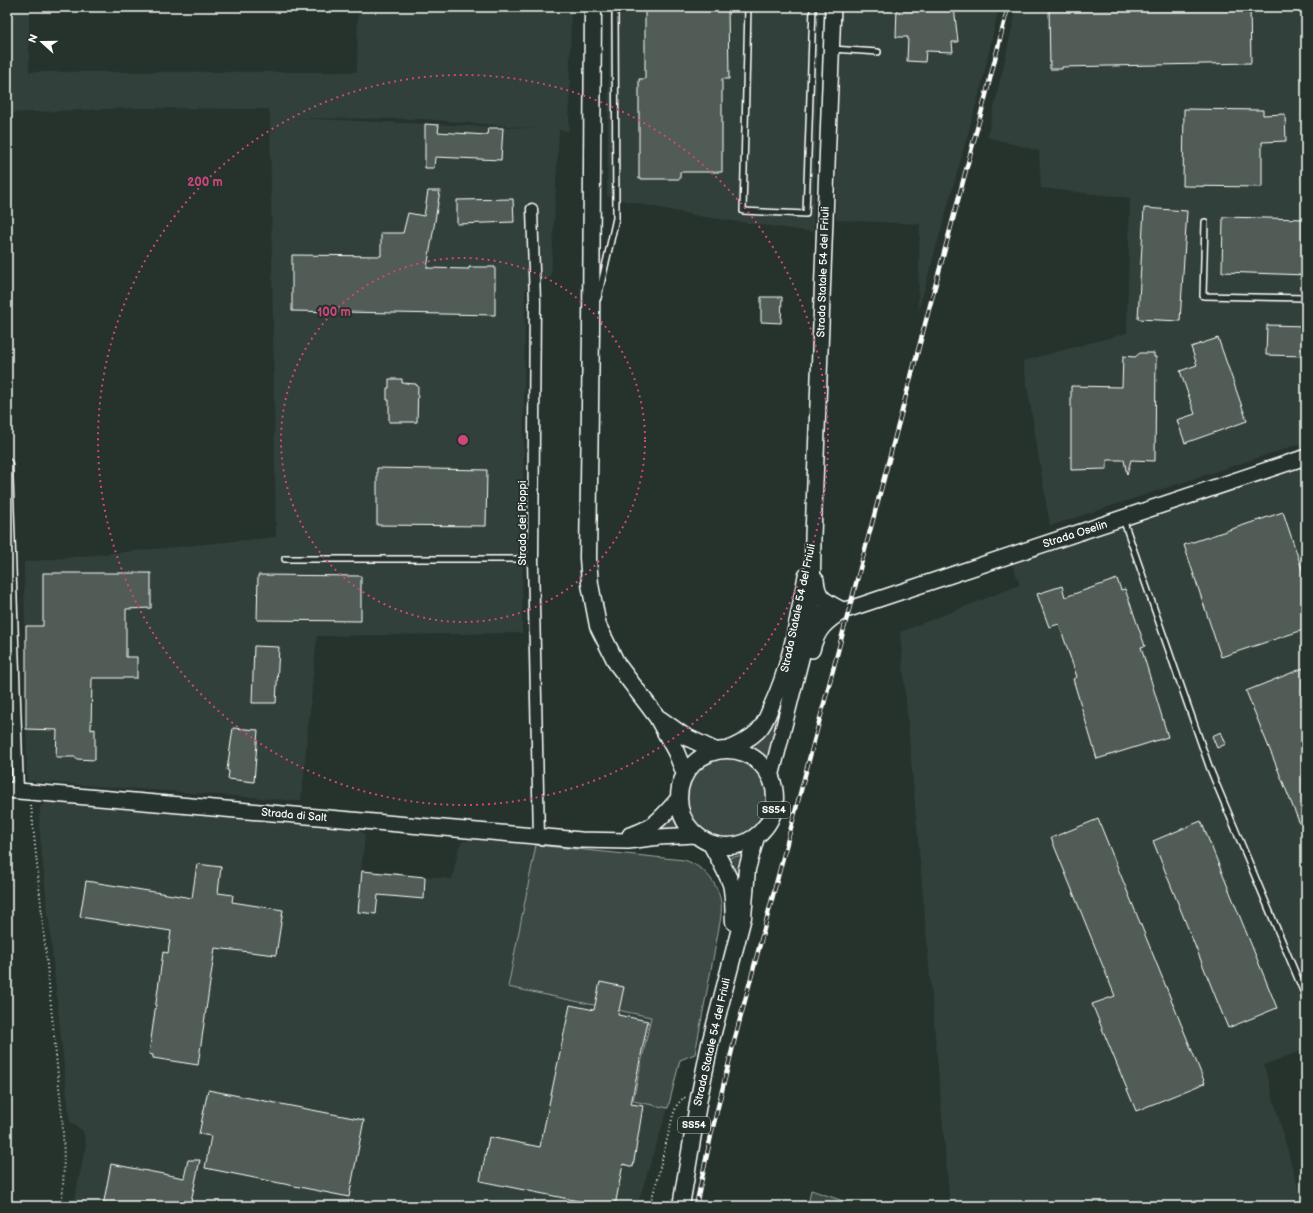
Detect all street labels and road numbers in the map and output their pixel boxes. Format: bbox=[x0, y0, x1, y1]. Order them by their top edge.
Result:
street label: Strada Statale 54 del Friuli bbox=[814, 206, 832, 338]
street label: Strada dei Pioppi bbox=[516, 481, 529, 565]
street label: Strada Oselin bbox=[1041, 517, 1109, 551]
street label: Strada Statale 54 del Friuli bbox=[778, 543, 818, 673]
road number: SS54 bbox=[758, 802, 790, 818]
street label: Strada di Salt bbox=[261, 806, 328, 824]
street label: Strada Statale 54 del Friuli bbox=[691, 977, 733, 1107]
road number: SS54 bbox=[678, 1117, 710, 1133]

